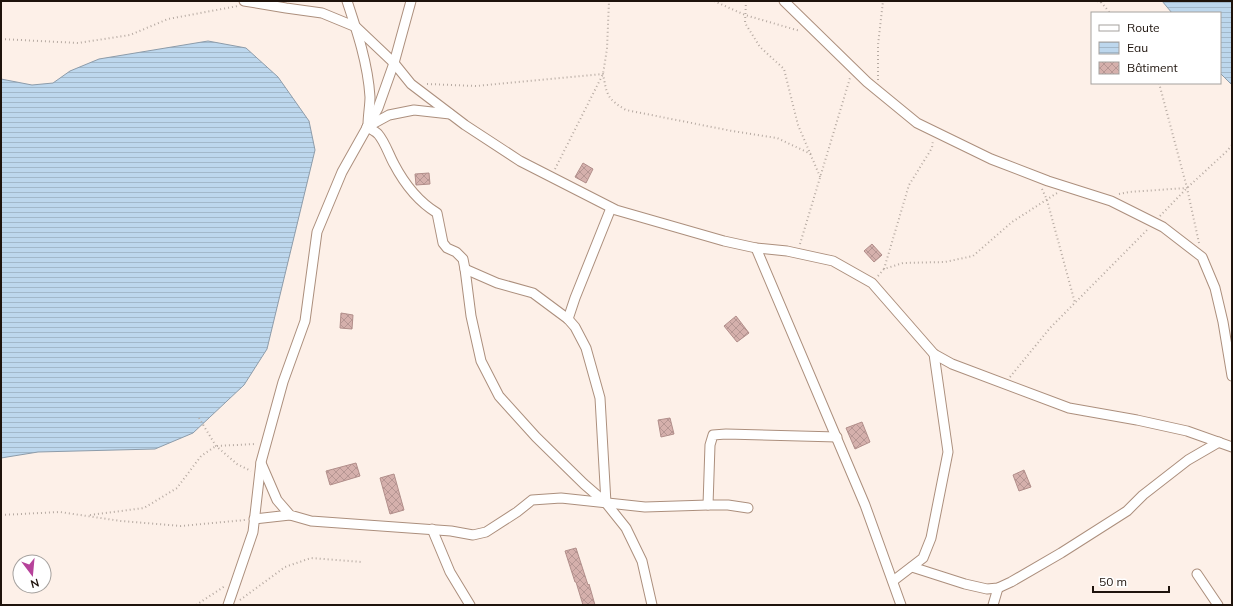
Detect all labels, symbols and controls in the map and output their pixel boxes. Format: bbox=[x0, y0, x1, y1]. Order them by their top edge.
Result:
legend bbox=[1091, 12, 1221, 84]
text: Route bbox=[1127, 20, 1160, 35]
text: Eau bbox=[1127, 40, 1148, 55]
text: Bâtiment bbox=[1127, 60, 1178, 75]
north arrow bbox=[12, 554, 52, 594]
scale bar bbox=[1093, 568, 1169, 594]
text: 50 m bbox=[1099, 574, 1127, 589]
text: N bbox=[29, 576, 41, 591]

